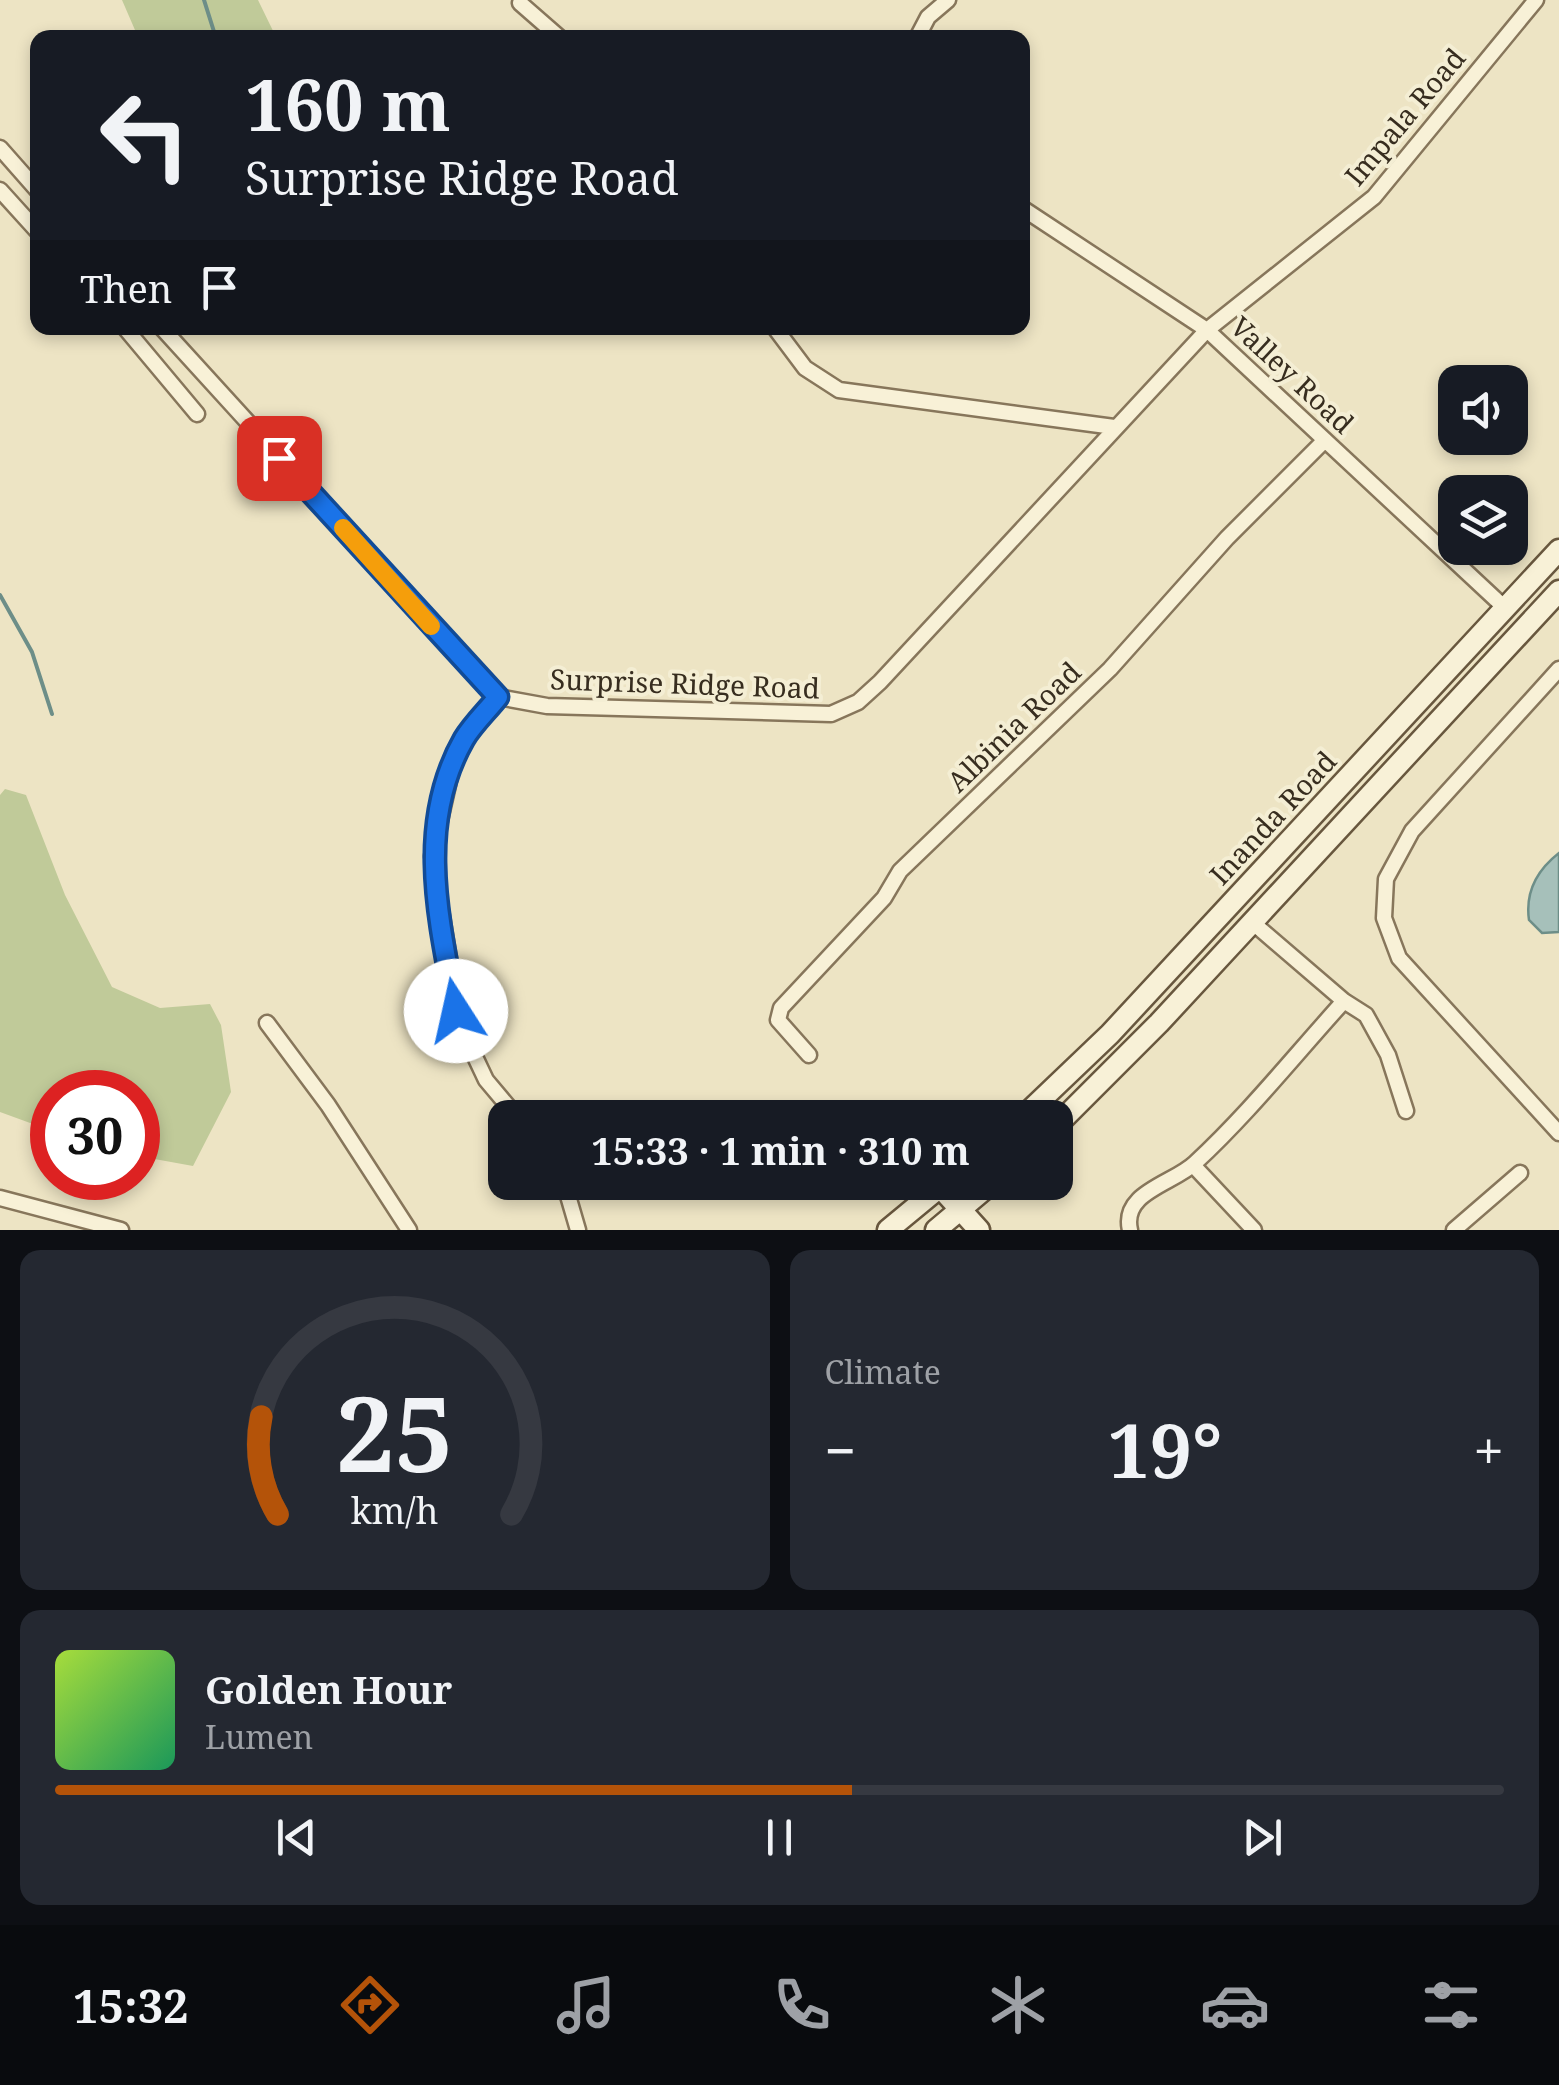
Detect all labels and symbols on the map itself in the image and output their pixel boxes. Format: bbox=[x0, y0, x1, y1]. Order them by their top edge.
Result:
street label: Impala Road bbox=[1335, 39, 1473, 193]
street label: Valley Road bbox=[1223, 307, 1363, 441]
pin bbox=[237, 416, 322, 501]
street label: Albinia Road bbox=[938, 653, 1088, 800]
street label: Surprise Ridge Road bbox=[550, 659, 820, 707]
street label: Inanda Road bbox=[1200, 742, 1344, 892]
position arrow bbox=[404, 959, 508, 1063]
speed limit sign: 30 bbox=[30, 1070, 160, 1200]

